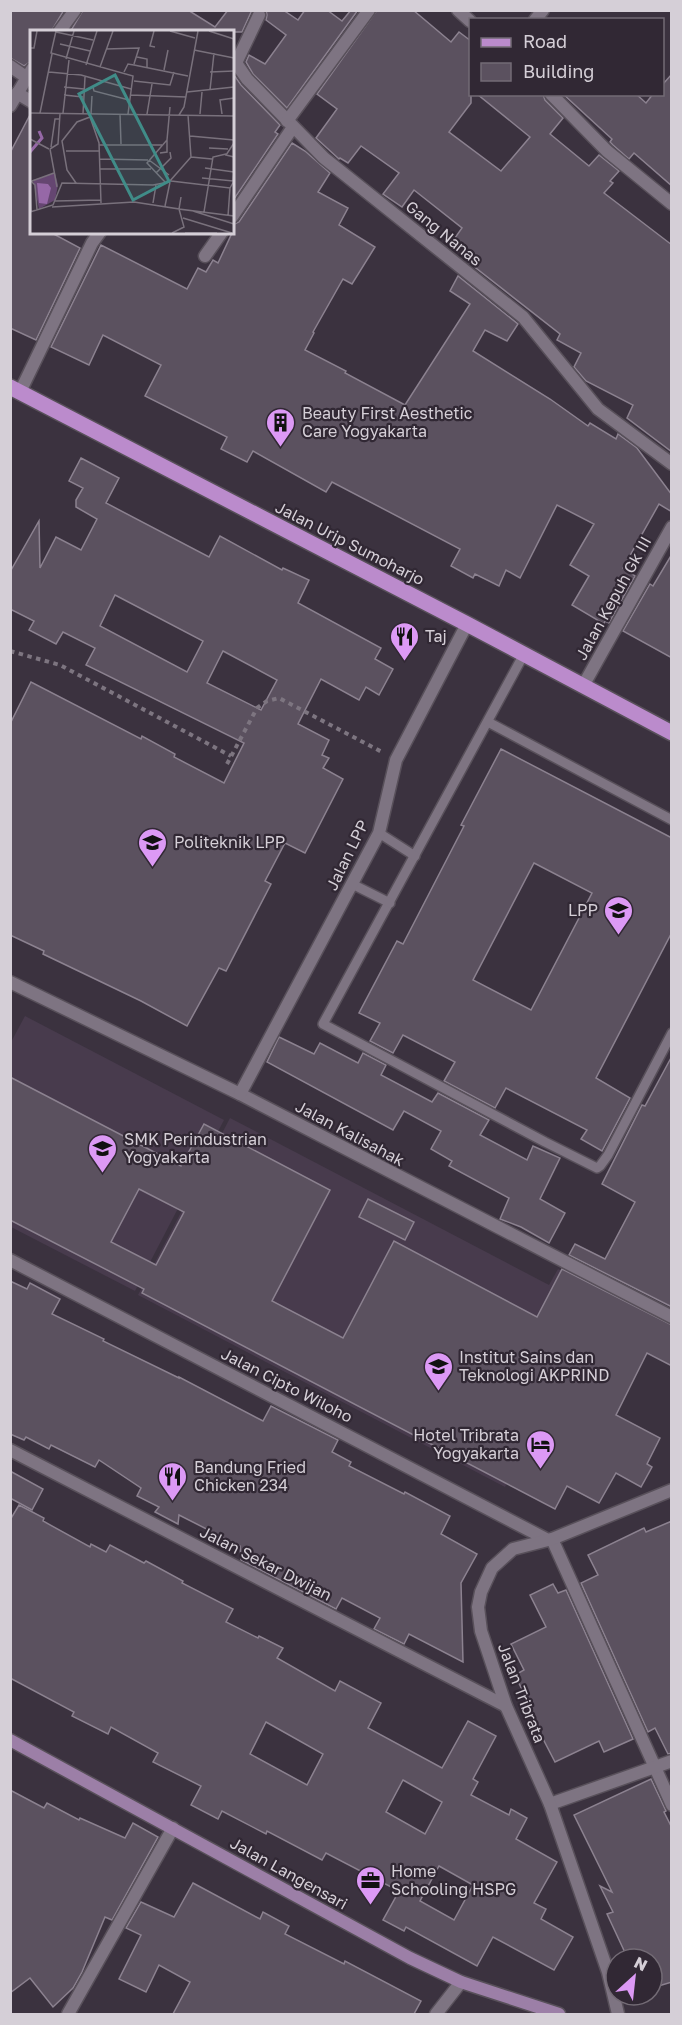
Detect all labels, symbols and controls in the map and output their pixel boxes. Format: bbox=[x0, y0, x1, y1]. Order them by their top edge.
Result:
legend bbox=[469, 18, 664, 96]
inset map bbox=[30, 30, 234, 234]
text: Road bbox=[523, 30, 567, 52]
text: Building bbox=[523, 60, 594, 82]
street label: Gang Nanas bbox=[402, 196, 486, 270]
place label: Beauty First Aesthetic Care Yogyakarta bbox=[302, 403, 473, 441]
building icon: Beauty First Aesthetic Care Yogyakarta bbox=[265, 406, 297, 448]
street label: Jalan Urip Sumoharjo bbox=[272, 497, 428, 589]
street label: Jalan Kepuh Gk III bbox=[571, 533, 655, 663]
restaurant icon: Taj bbox=[388, 620, 420, 662]
place label: Taj bbox=[425, 626, 447, 646]
street label: Jalan LPP bbox=[321, 816, 373, 894]
school or university icon: Politeknik LPP bbox=[137, 826, 169, 868]
place label: Politeknik LPP bbox=[174, 832, 285, 852]
school or university icon: LPP bbox=[603, 894, 635, 936]
place label: LPP bbox=[568, 900, 598, 920]
street label: Jalan Kalisahak bbox=[292, 1096, 408, 1170]
place label: SMK Perindustrian Yogyakarta bbox=[124, 1129, 267, 1167]
school or university icon: SMK Perindustrian Yogyakarta bbox=[87, 1132, 119, 1174]
street label: Jalan Cipto Wiloho bbox=[218, 1343, 356, 1427]
place label: Institut Sains dan Teknologi AKPRIND bbox=[459, 1347, 609, 1385]
school or university icon: Institut Sains dan Teknologi AKPRIND bbox=[422, 1350, 454, 1392]
place label: Hotel Tribrata Yogyakarta bbox=[413, 1425, 519, 1463]
hotel icon: Hotel Tribrata Yogyakarta bbox=[524, 1428, 556, 1470]
place label: Bandung Fried Chicken 234 bbox=[194, 1457, 306, 1495]
restaurant icon: Bandung Fried Chicken 234 bbox=[157, 1460, 189, 1502]
street label: Jalan Sekar Dwijan bbox=[197, 1521, 335, 1605]
street label: Jalan Tribrata bbox=[494, 1640, 550, 1746]
street label: Jalan Langensari bbox=[227, 1832, 351, 1914]
place label: Home Schooling HSPG bbox=[391, 1861, 516, 1899]
office icon: Home Schooling HSPG bbox=[354, 1864, 386, 1906]
north arrow bbox=[604, 1947, 664, 2007]
text: N bbox=[631, 1952, 651, 1975]

